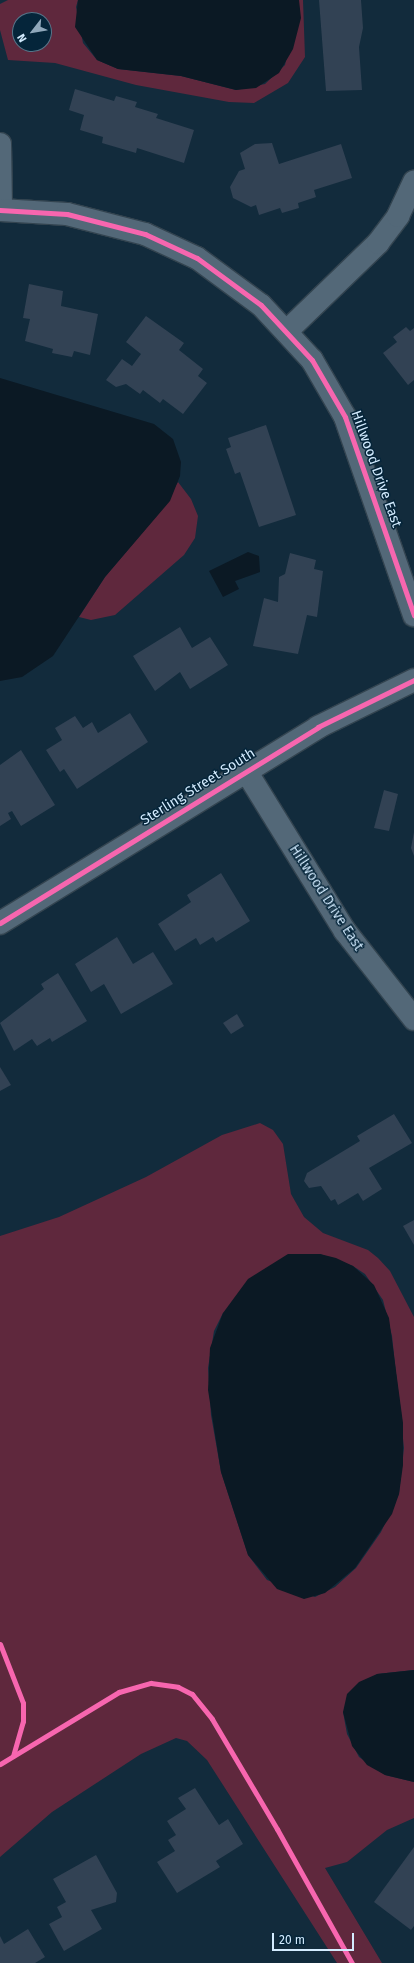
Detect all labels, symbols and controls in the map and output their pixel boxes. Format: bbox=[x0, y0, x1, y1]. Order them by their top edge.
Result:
north arrow bbox=[12, 12, 52, 52]
text: N bbox=[15, 31, 30, 44]
street label: Hillwood Drive East bbox=[347, 408, 405, 530]
street label: Sterling Street South bbox=[138, 745, 258, 829]
street label: Hillwood Drive East bbox=[285, 842, 367, 954]
scale bar bbox=[274, 1925, 356, 1951]
text: 20 m bbox=[279, 1933, 305, 1947]

